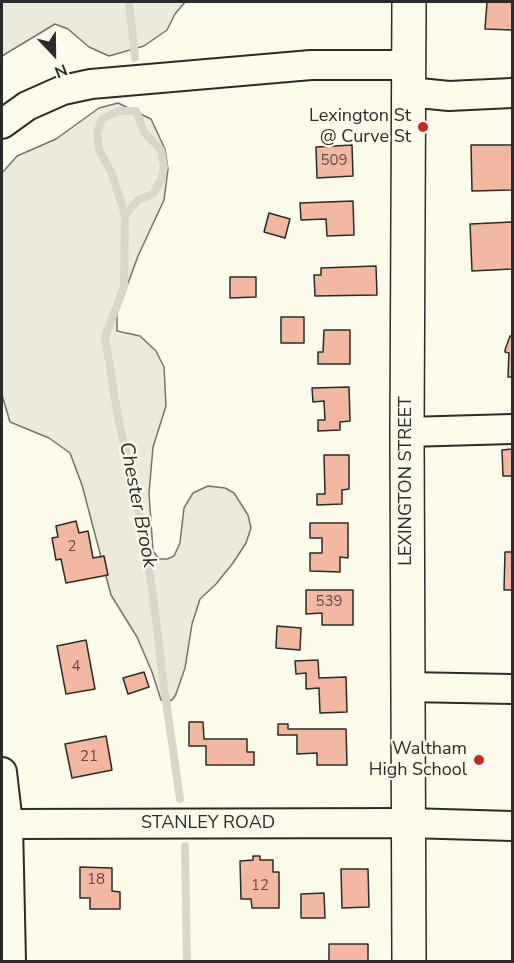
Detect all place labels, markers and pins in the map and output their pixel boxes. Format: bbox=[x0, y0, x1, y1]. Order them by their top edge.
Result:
place label: Lexington St @ Curve St bbox=[309, 106, 411, 148]
marker: Lexington St @ Curve St bbox=[416, 120, 430, 134]
place label: Waltham High School bbox=[369, 739, 467, 782]
marker: Waltham High School bbox=[472, 753, 486, 767]

